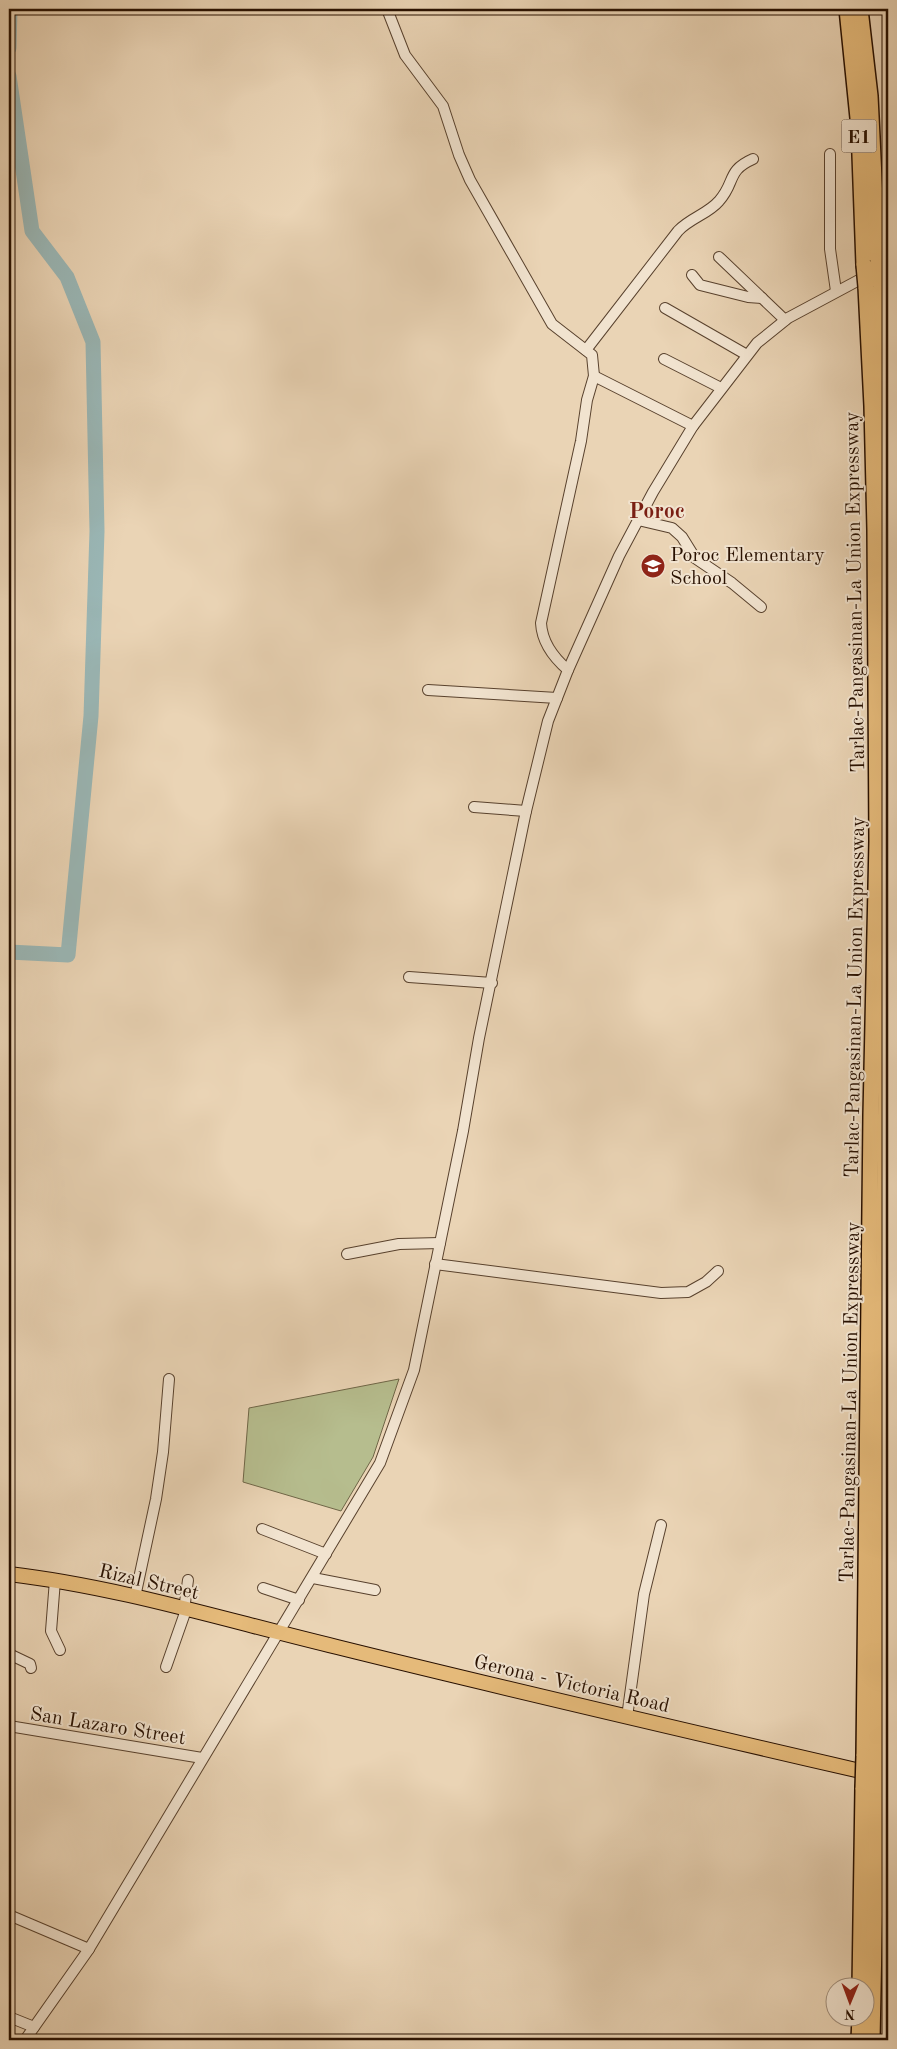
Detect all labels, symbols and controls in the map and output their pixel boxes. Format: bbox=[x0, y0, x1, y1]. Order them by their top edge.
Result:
road number: E1 bbox=[842, 120, 876, 152]
street label: Tarlac-Pangasinan-La Union Expressway bbox=[843, 411, 869, 773]
district label: Poroc bbox=[629, 501, 685, 523]
place label: Poroc Elementary School bbox=[670, 546, 825, 589]
school or university icon: Poroc Elementary School bbox=[640, 553, 666, 579]
street label: Tarlac-Pangasinan-La Union Expressway bbox=[843, 816, 869, 1178]
street label: Tarlac-Pangasinan-La Union Expressway bbox=[838, 1221, 864, 1583]
street label: Rizal Street bbox=[96, 1562, 201, 1604]
street label: Gerona - Victoria Road bbox=[472, 1653, 671, 1717]
street label: San Lazaro Street bbox=[28, 1705, 187, 1749]
north arrow bbox=[824, 1976, 874, 2026]
text: N bbox=[844, 2007, 855, 2021]

